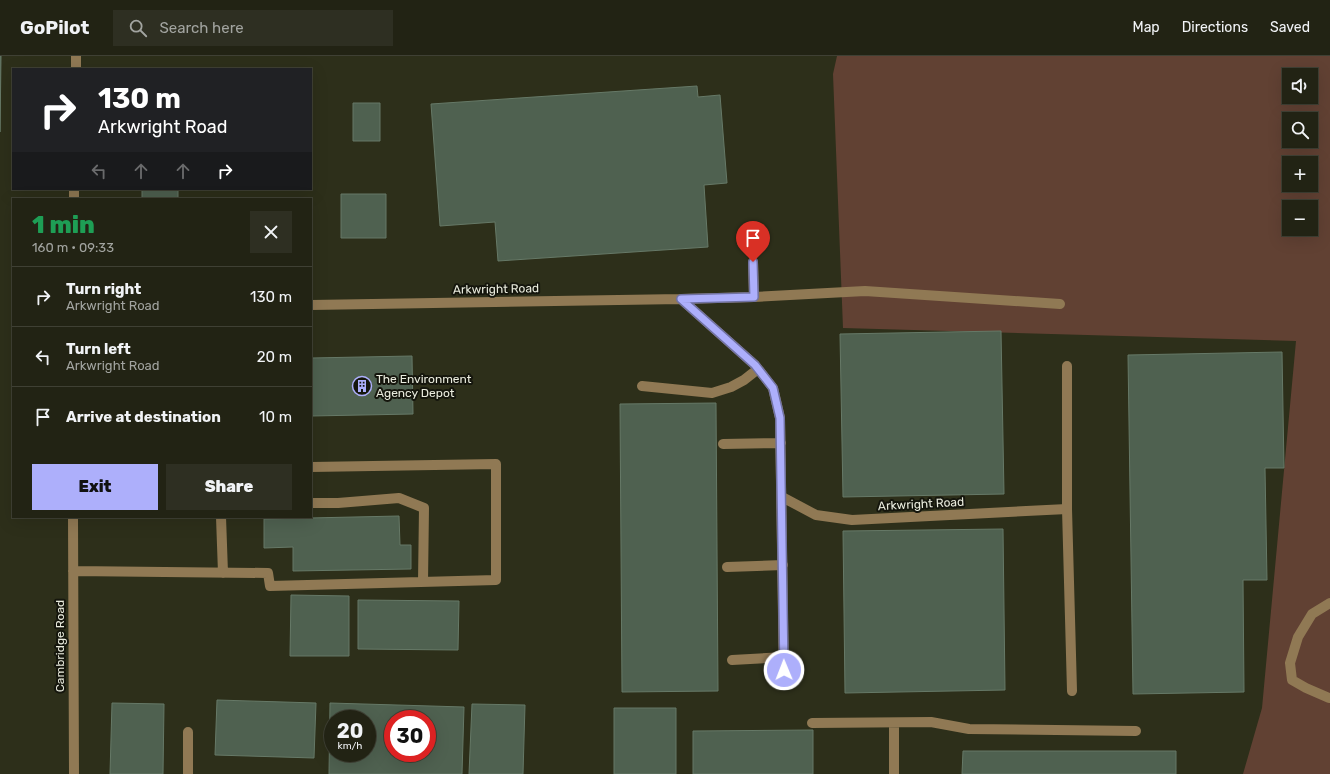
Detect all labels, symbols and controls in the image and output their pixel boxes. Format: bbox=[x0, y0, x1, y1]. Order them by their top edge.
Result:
search box bbox=[113, 10, 393, 46]
text: GoPilot bbox=[20, 16, 89, 39]
icon: search bbox=[127, 17, 149, 39]
text: Search here bbox=[159, 19, 244, 37]
text: Map bbox=[1133, 19, 1160, 36]
text: Directions bbox=[1182, 19, 1248, 36]
text: Saved bbox=[1270, 19, 1310, 36]
map controls bbox=[1282, 68, 1318, 236]
button: sound bbox=[1282, 68, 1318, 104]
text: 130 m bbox=[98, 82, 181, 115]
icon: right bbox=[32, 84, 84, 136]
button: search bbox=[1282, 112, 1318, 148]
text: Arkwright Road bbox=[98, 116, 228, 138]
button: + bbox=[1282, 156, 1318, 192]
icon: left bbox=[88, 160, 110, 182]
icon: ahead bbox=[130, 160, 152, 182]
icon: ahead bbox=[172, 160, 194, 182]
icon: right bbox=[214, 160, 236, 182]
button: − bbox=[1282, 200, 1318, 236]
text: 1 min bbox=[32, 211, 95, 239]
button: close bbox=[250, 211, 292, 253]
pin bbox=[736, 221, 770, 262]
icon: arrive bbox=[742, 227, 764, 249]
text: 160 m · 09:33 bbox=[32, 240, 114, 255]
text: Turn right bbox=[66, 280, 141, 298]
street label: Arkwright Road bbox=[453, 281, 539, 297]
icon: right bbox=[32, 286, 54, 308]
text: 130 m bbox=[250, 288, 292, 306]
text: Arkwright Road bbox=[66, 298, 160, 313]
text: Turn left bbox=[66, 340, 131, 358]
icon: left bbox=[32, 346, 54, 368]
text: 20 m bbox=[257, 348, 292, 366]
text: Arkwright Road bbox=[66, 358, 160, 373]
place label: The Environment Agency Depot bbox=[376, 372, 472, 400]
building icon: The Environment Agency Depot bbox=[351, 375, 373, 397]
icon: arrive bbox=[32, 406, 54, 428]
text: Arrive at destination bbox=[66, 408, 221, 426]
text: 10 m bbox=[259, 408, 292, 426]
button: Exit bbox=[32, 464, 158, 510]
button: Share bbox=[166, 464, 292, 510]
street label: Arkwright Road bbox=[878, 495, 964, 513]
street label: Cambridge Road bbox=[53, 600, 67, 692]
position arrow bbox=[763, 649, 805, 691]
speed limit sign: 30 bbox=[384, 710, 436, 762]
text: 20 bbox=[337, 719, 363, 743]
text: km/h bbox=[338, 740, 362, 752]

